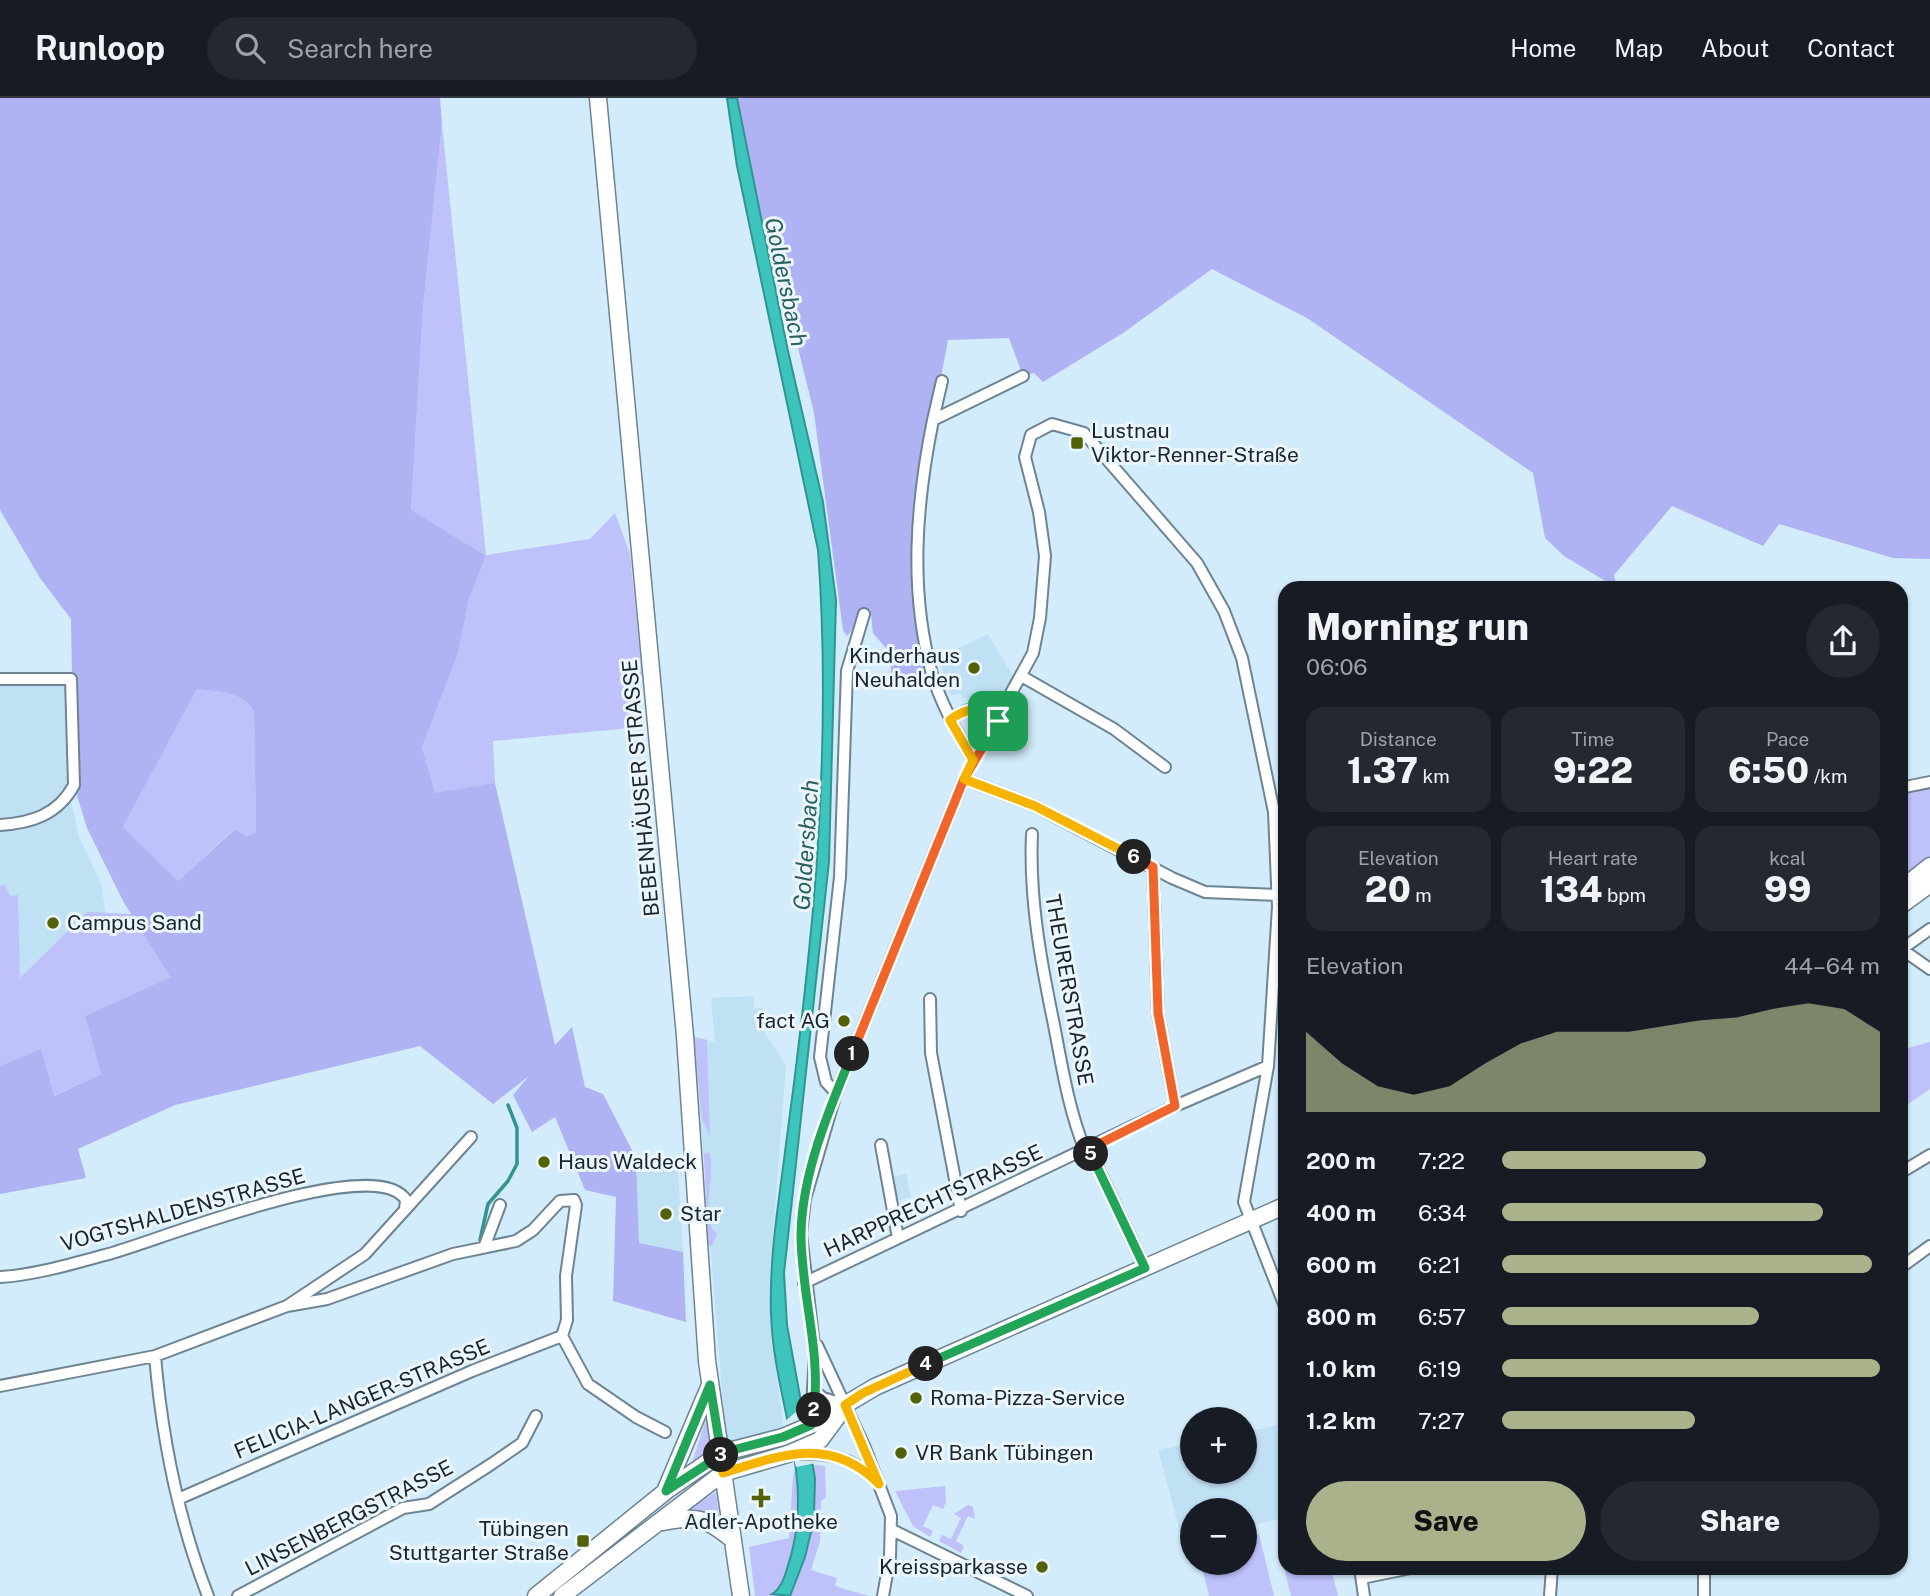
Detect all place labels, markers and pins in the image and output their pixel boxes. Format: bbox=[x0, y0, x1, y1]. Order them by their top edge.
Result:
place label: Lustnau Viktor-Renner-Straße bbox=[1091, 418, 1299, 467]
marker: Lustnau Viktor-Renner-Straße bbox=[1069, 435, 1085, 451]
place label: Kinderhaus Neuhalden bbox=[849, 643, 960, 692]
marker: Kinderhaus Neuhalden bbox=[966, 660, 982, 676]
pin bbox=[968, 691, 1028, 751]
pin: 6 bbox=[1116, 840, 1152, 874]
place label: Campus Sand bbox=[67, 910, 202, 935]
marker: Campus Sand bbox=[45, 915, 61, 931]
place label: fact AG bbox=[756, 1008, 830, 1033]
marker: fact AG bbox=[836, 1013, 852, 1029]
pin: 1 bbox=[834, 1037, 870, 1072]
pin: 5 bbox=[1074, 1136, 1108, 1172]
place label: Haus Waldeck bbox=[558, 1149, 697, 1174]
marker: Haus Waldeck bbox=[536, 1154, 552, 1170]
place label: Star bbox=[680, 1201, 722, 1226]
marker: Star bbox=[658, 1206, 674, 1222]
pin: 4 bbox=[908, 1346, 944, 1382]
place label: Roma-Pizza-Service bbox=[930, 1385, 1125, 1410]
marker: Roma-Pizza-Service bbox=[908, 1390, 924, 1406]
pin: 2 bbox=[796, 1392, 832, 1428]
pin: 3 bbox=[704, 1438, 738, 1472]
place label: VR Bank Tübingen bbox=[915, 1440, 1093, 1465]
marker: VR Bank Tübingen bbox=[893, 1445, 909, 1461]
marker: Adler-Apotheke bbox=[753, 1490, 769, 1506]
place label: Adler-Apotheke bbox=[684, 1509, 838, 1534]
place label: Tübingen Stuttgarter Straße bbox=[389, 1516, 569, 1565]
marker: Tübingen Stuttgarter Straße bbox=[575, 1533, 591, 1549]
place label: Kreissparkasse bbox=[879, 1554, 1028, 1579]
marker: Kreissparkasse bbox=[1034, 1559, 1050, 1575]

